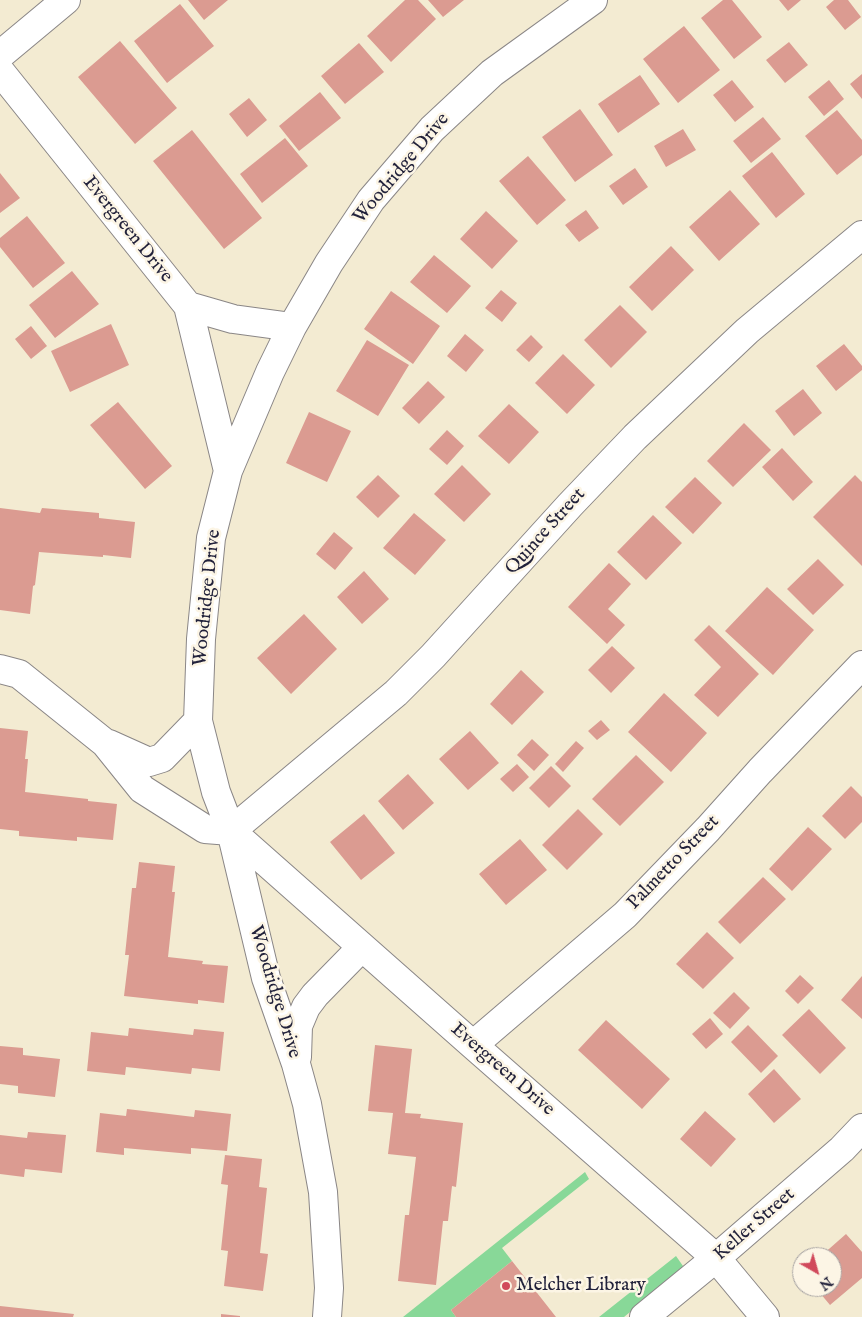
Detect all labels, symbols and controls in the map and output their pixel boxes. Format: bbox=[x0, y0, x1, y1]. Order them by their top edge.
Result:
street label: Woodridge Drive bbox=[349, 109, 455, 229]
street label: Evergreen Drive bbox=[77, 172, 177, 288]
street label: Quince Street bbox=[501, 484, 591, 580]
street label: Woodridge Drive bbox=[189, 529, 227, 667]
street label: Palmetto Street bbox=[623, 811, 725, 915]
street label: Woodridge Drive bbox=[243, 923, 305, 1061]
street label: Evergreen Drive bbox=[445, 1019, 559, 1121]
street label: Keller Street bbox=[710, 1184, 800, 1266]
north arrow bbox=[792, 1247, 842, 1297]
text: N bbox=[815, 1272, 836, 1294]
place label: Melcher Library bbox=[516, 1275, 646, 1297]
marker: Melcher Library bbox=[500, 1280, 512, 1292]

